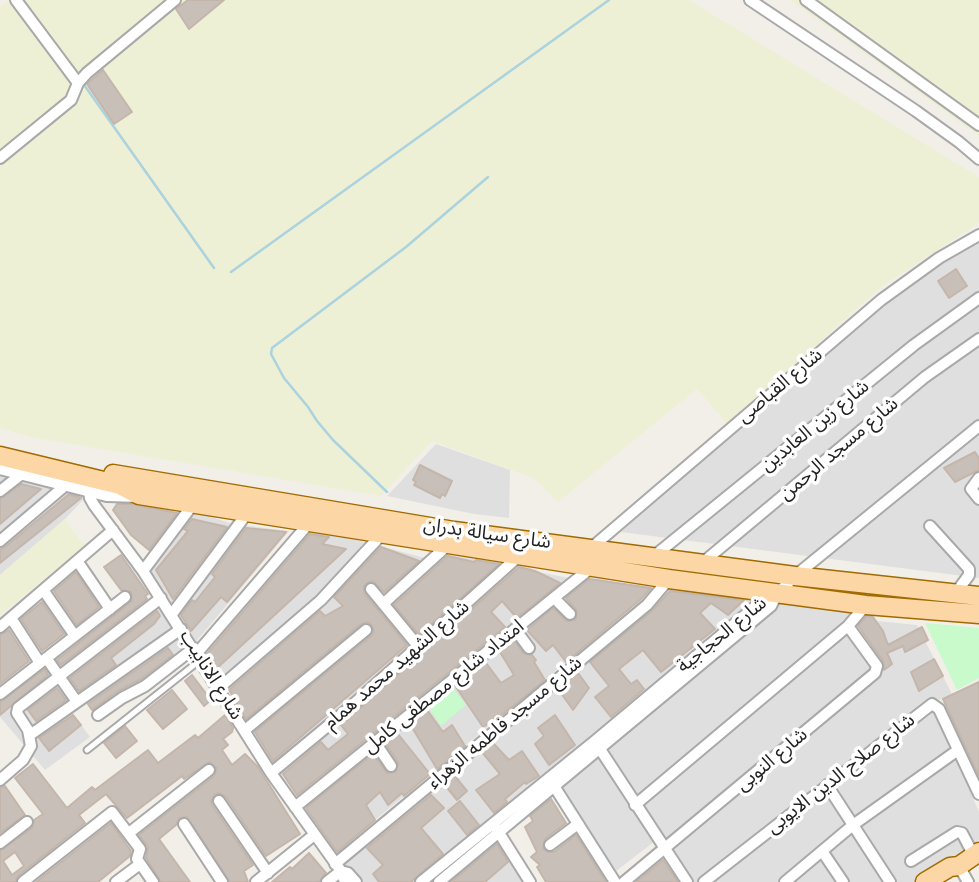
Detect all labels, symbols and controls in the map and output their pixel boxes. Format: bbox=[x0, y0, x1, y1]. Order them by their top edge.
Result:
street label: شارع القباصى bbox=[733, 344, 827, 428]
street label: شارع زين العابدين bbox=[756, 375, 874, 477]
street label: شارع مسجد الرحمن bbox=[775, 393, 903, 505]
street label: شارع سيالة بدران bbox=[422, 514, 552, 554]
street label: شارع الحجاجية bbox=[672, 592, 772, 678]
street label: شارع الشهيد محمد همام bbox=[320, 596, 474, 734]
street label: امتداد شارع مصطفى كامل bbox=[359, 615, 529, 759]
street label: شارع الانابيب bbox=[174, 626, 248, 724]
street label: شارع مسجد فاطمه الزهراء bbox=[423, 652, 587, 794]
street label: شارع صلاح الدين الايوبى bbox=[762, 709, 920, 839]
street label: شارع النوبى bbox=[732, 724, 812, 796]

